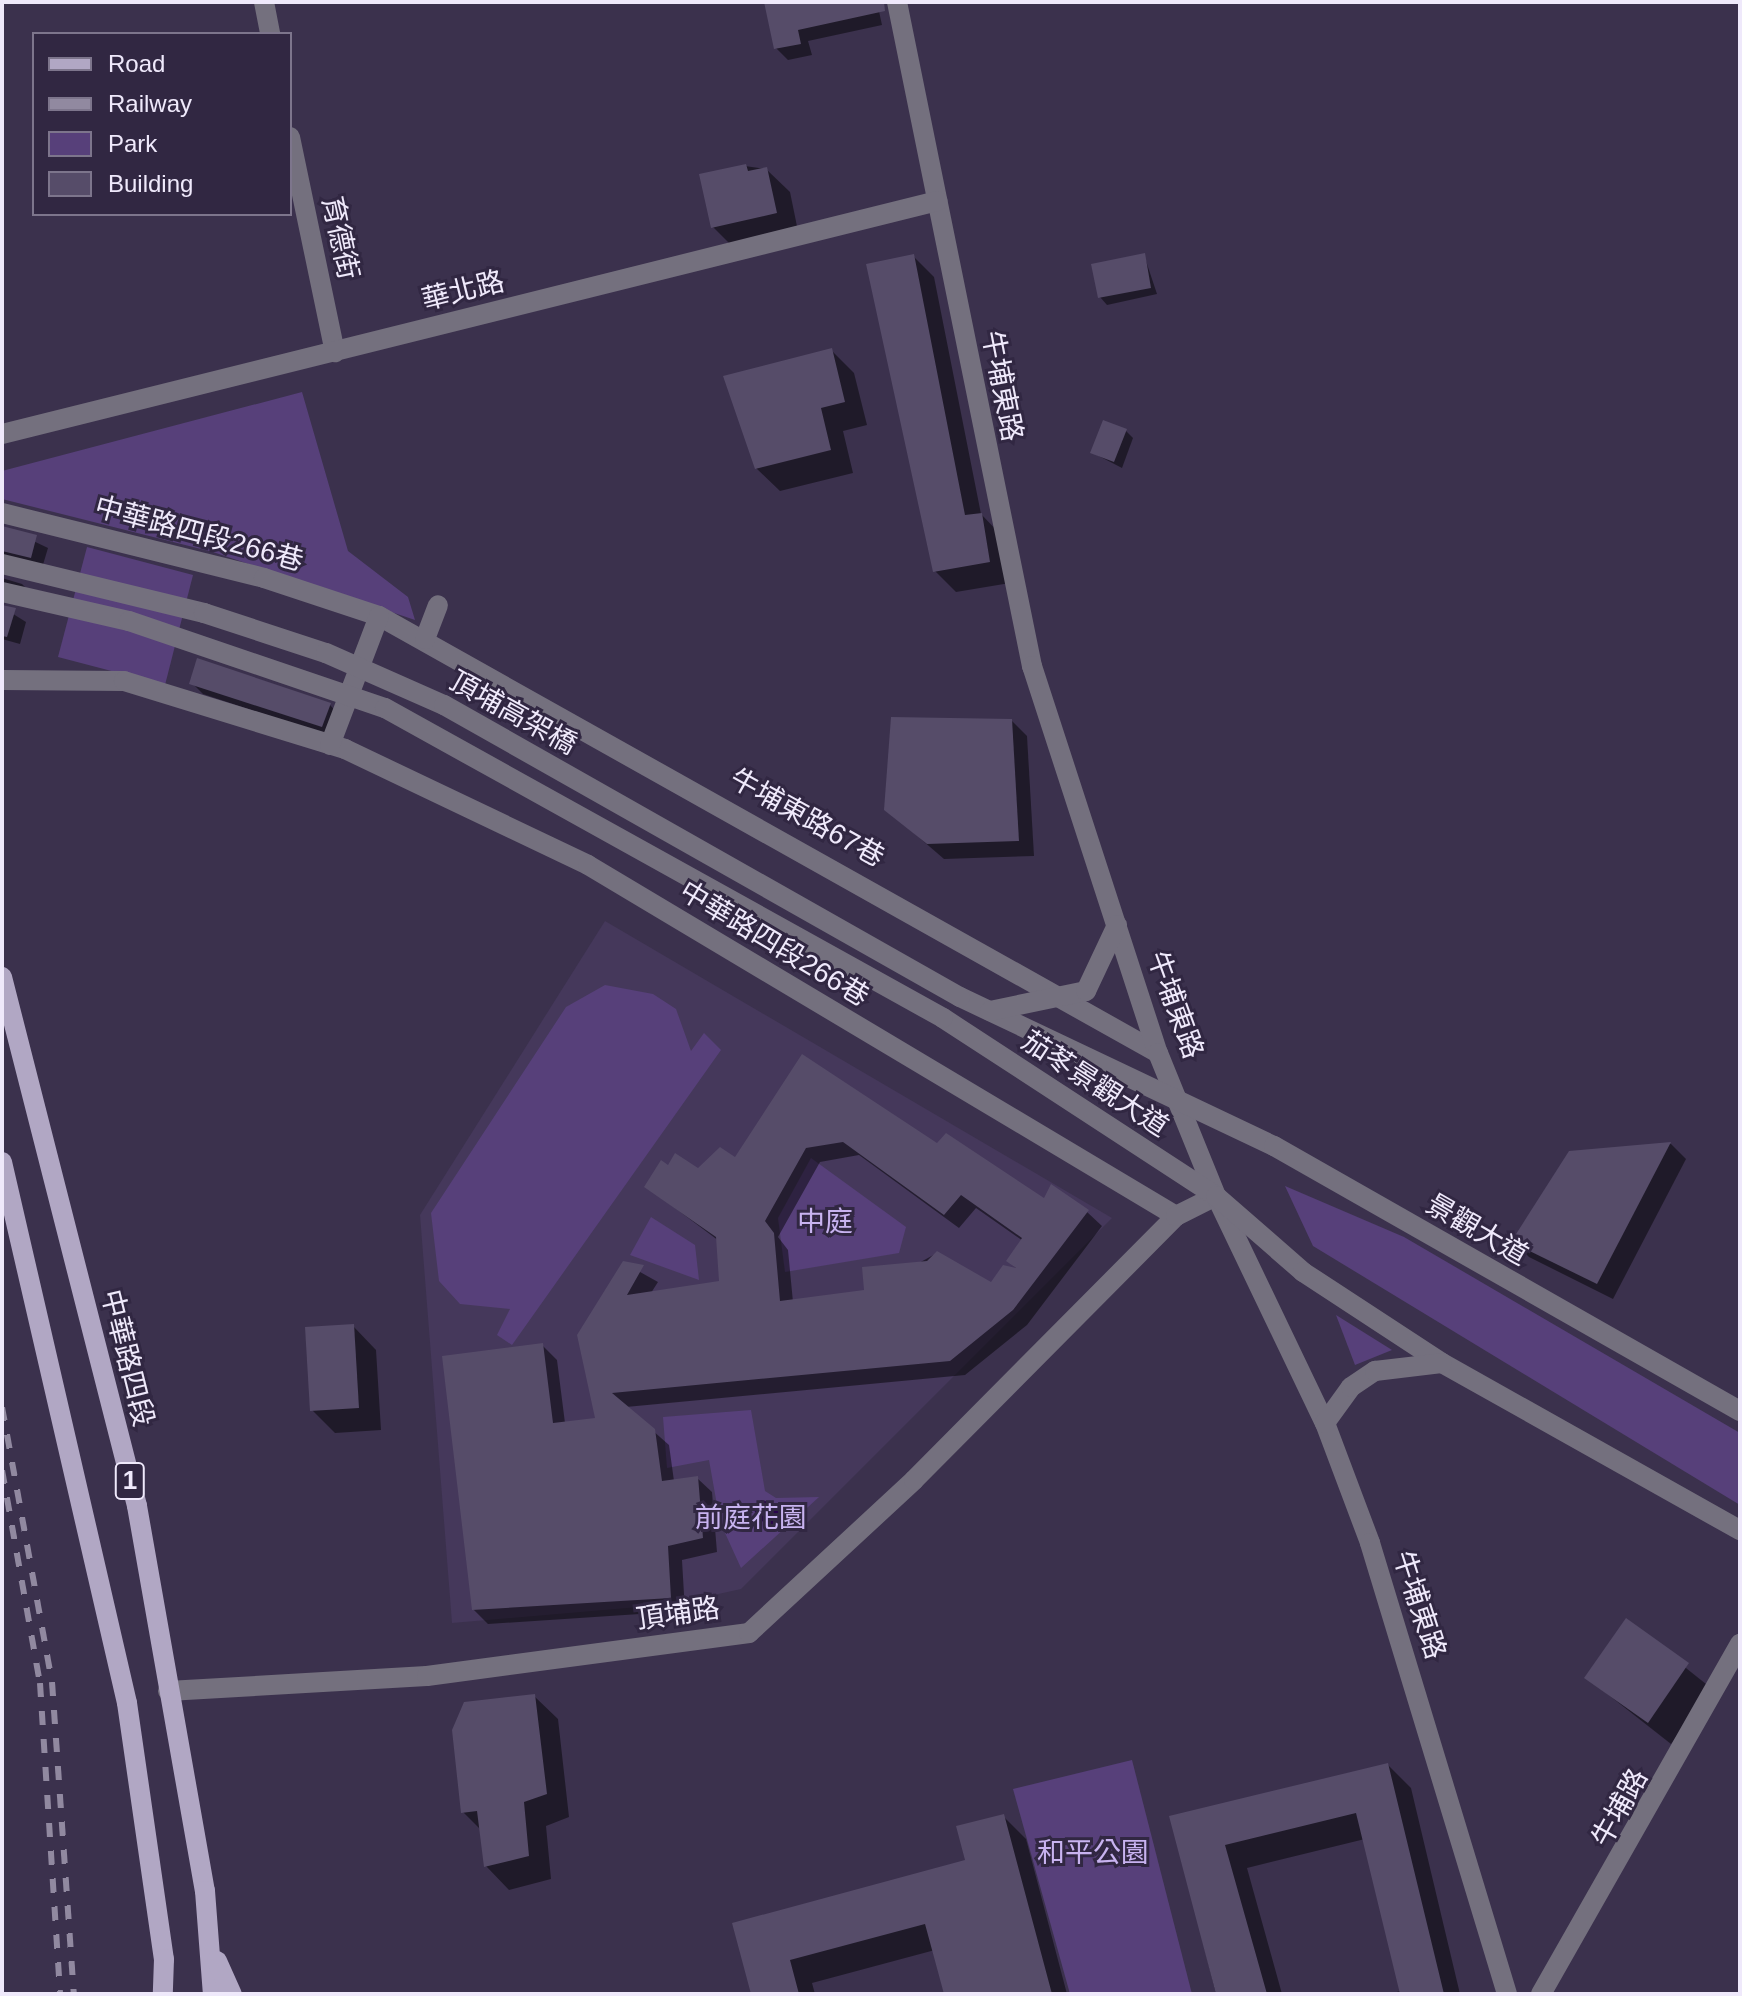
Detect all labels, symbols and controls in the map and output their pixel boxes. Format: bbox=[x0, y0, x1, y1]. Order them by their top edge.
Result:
legend bbox=[32, 32, 292, 216]
text: Road bbox=[108, 50, 165, 77]
text: Railway bbox=[108, 90, 192, 117]
text: Park bbox=[108, 130, 157, 157]
text: Building bbox=[108, 170, 193, 197]
street label: 育德街 bbox=[315, 193, 365, 283]
street label: 華北路 bbox=[418, 265, 508, 317]
street label: 牛埔東路 bbox=[975, 328, 1029, 444]
street label: 中華路四段266巷 bbox=[91, 490, 307, 578]
street label: 頂埔高架橋 bbox=[444, 664, 582, 762]
street label: 牛埔東路67巷 bbox=[724, 762, 890, 874]
street label: 中華路四段266巷 bbox=[673, 874, 875, 1014]
street label: 牛埔東路 bbox=[1140, 947, 1210, 1063]
street label: 茄苳景觀大道 bbox=[1015, 1024, 1175, 1144]
street label: 景觀大道 bbox=[1420, 1187, 1534, 1273]
park label: 中庭 bbox=[797, 1205, 853, 1239]
street label: 中華路四段 bbox=[94, 1286, 160, 1430]
road number: 1 bbox=[114, 1459, 146, 1503]
park label: 前庭花園 bbox=[695, 1501, 807, 1535]
street label: 牛埔東路 bbox=[1386, 1547, 1452, 1663]
street label: 頂埔路 bbox=[634, 1592, 722, 1636]
street label: 牛埔路 bbox=[1585, 1763, 1655, 1853]
park label: 和平公園 bbox=[1037, 1836, 1149, 1870]

